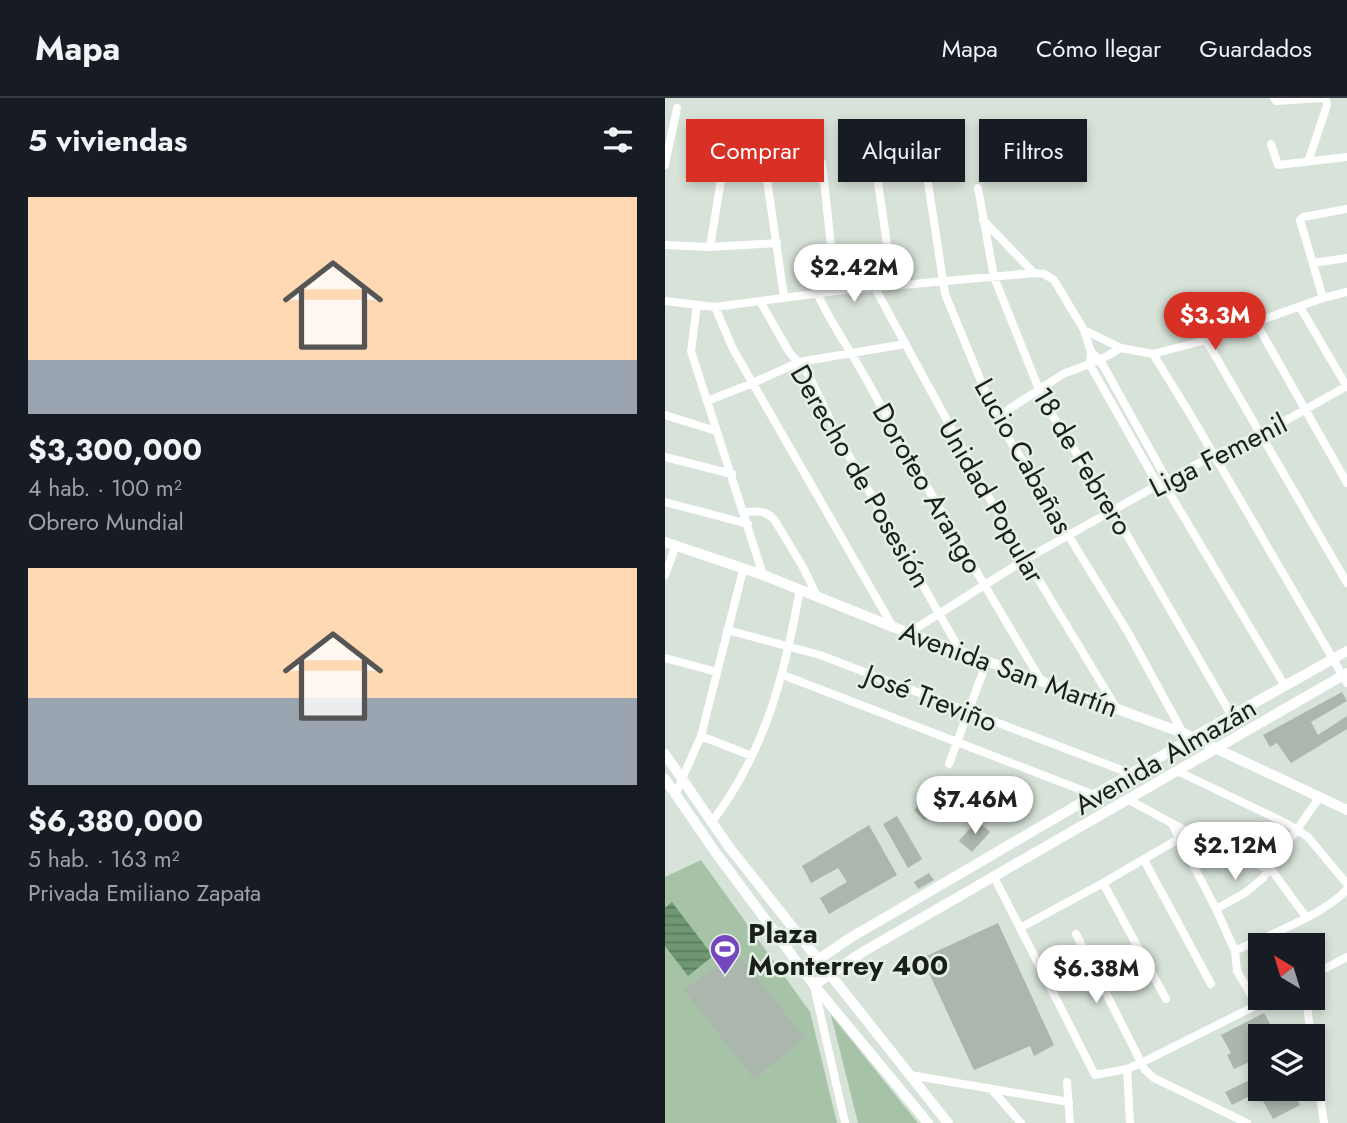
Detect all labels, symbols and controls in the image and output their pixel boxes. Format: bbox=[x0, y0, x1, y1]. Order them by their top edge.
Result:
text: Mapa bbox=[35, 25, 120, 72]
text: Mapa bbox=[942, 31, 998, 66]
text: Cómo llegar bbox=[1036, 31, 1161, 66]
text: Guardados bbox=[1199, 31, 1312, 66]
text: 5 viviendas bbox=[28, 119, 187, 162]
chip: Comprar bbox=[686, 119, 824, 182]
chip: Alquilar bbox=[838, 119, 965, 182]
chip: Filtros bbox=[979, 119, 1087, 182]
icon: filters bbox=[599, 121, 637, 159]
icon: home bbox=[270, 242, 396, 368]
pin: $2.42M bbox=[797, 244, 911, 304]
text: $2.42M bbox=[810, 250, 898, 284]
pin: $3.3M bbox=[1166, 292, 1264, 352]
text: $3.3M bbox=[1180, 298, 1250, 332]
street label: Derecho de Posesión bbox=[780, 357, 941, 595]
street label: Lucio Cabañas bbox=[964, 371, 1083, 542]
street label: 18 de Febrero bbox=[1022, 379, 1143, 543]
street label: Doroteo Arango bbox=[862, 395, 993, 581]
street label: Liga Femenil bbox=[1142, 403, 1294, 508]
street label: Unidad Popular bbox=[928, 412, 1055, 591]
text: $3,300,000 bbox=[28, 428, 202, 471]
text: 4 hab. · 100 m² bbox=[28, 471, 182, 505]
text: Obrero Mundial bbox=[28, 505, 184, 539]
street label: Avenida San Martín bbox=[894, 611, 1124, 728]
icon: home bbox=[270, 613, 396, 739]
street label: José Treviño bbox=[855, 653, 1003, 743]
street label: Avenida Almazán bbox=[1066, 688, 1264, 825]
pin: $7.46M bbox=[918, 776, 1032, 836]
text: $7.46M bbox=[932, 782, 1018, 816]
text: $6,380,000 bbox=[28, 799, 203, 842]
pin: $2.12M bbox=[1178, 822, 1292, 882]
text: $2.12M bbox=[1193, 828, 1277, 862]
text: 5 hab. · 163 m² bbox=[28, 842, 180, 876]
text: Privada Emiliano Zapata bbox=[28, 876, 261, 910]
place label: Plaza Monterrey 400 bbox=[748, 913, 948, 986]
sports icon: Plaza Monterrey 400 bbox=[708, 932, 742, 976]
north arrow bbox=[1248, 933, 1325, 1010]
map controls bbox=[1248, 933, 1325, 1101]
pin: $6.38M bbox=[1039, 946, 1153, 1005]
text: $6.38M bbox=[1053, 951, 1139, 985]
button: layers bbox=[1248, 1024, 1325, 1101]

